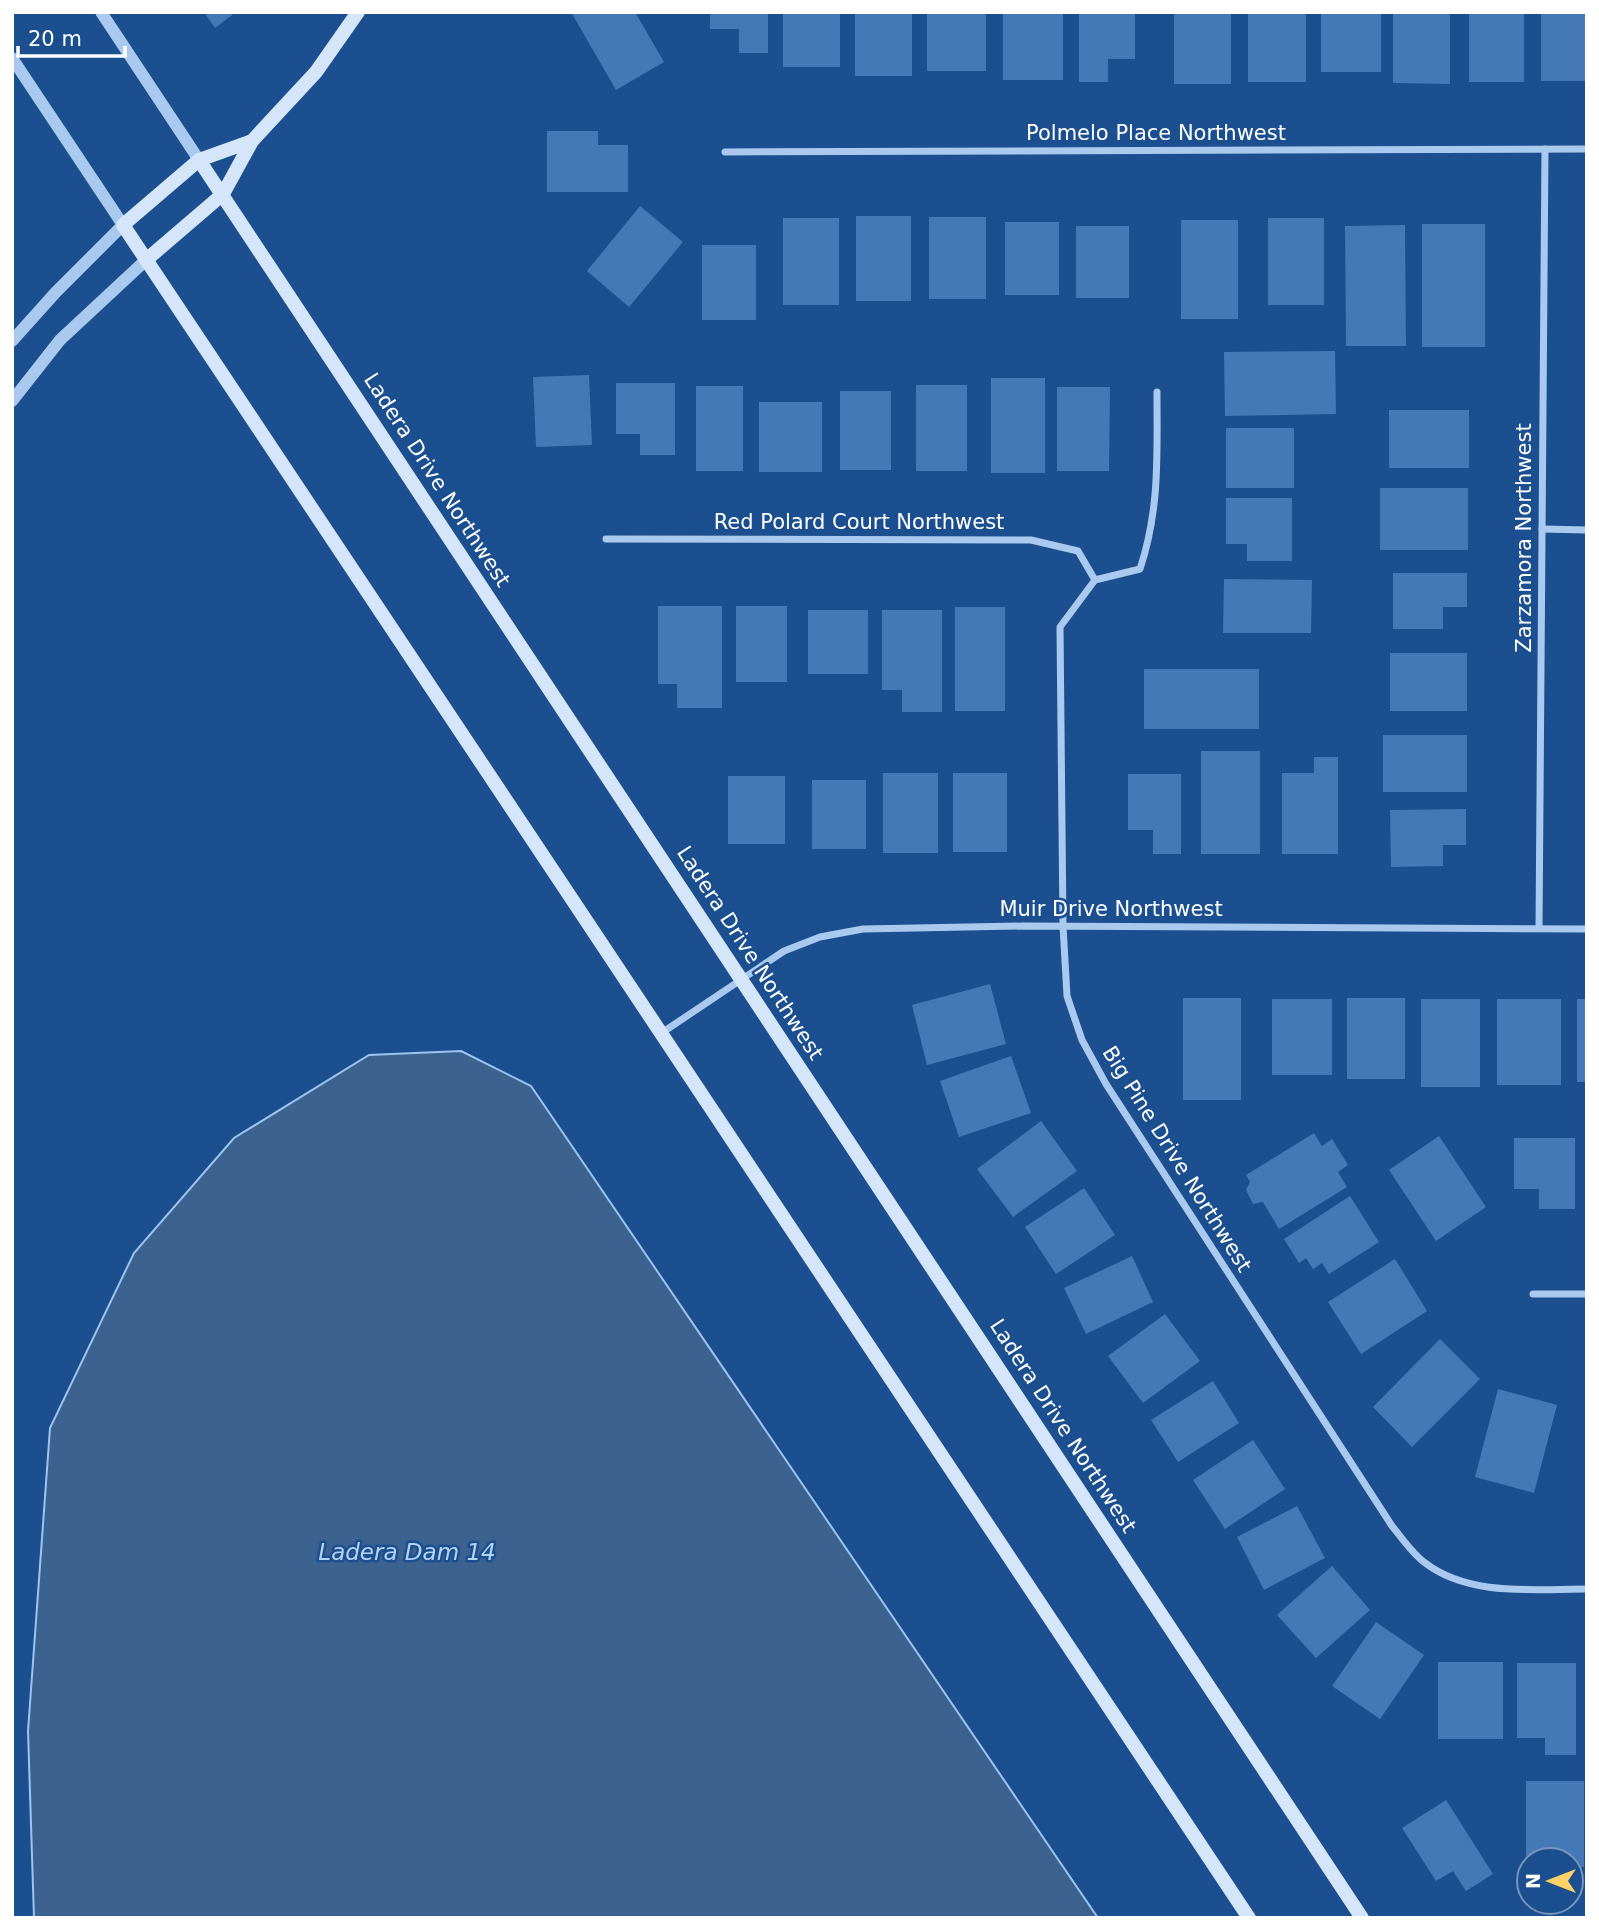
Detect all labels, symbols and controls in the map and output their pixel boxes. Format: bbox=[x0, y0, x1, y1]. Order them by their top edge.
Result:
scale bar bbox=[18, 14, 124, 58]
text: 20 m bbox=[28, 27, 82, 51]
street label: Polmelo Place Northwest bbox=[1026, 121, 1286, 145]
street label: Ladera Drive Northwest bbox=[359, 369, 515, 591]
street label: Zarzamora Northwest bbox=[1512, 423, 1536, 653]
street label: Red Polard Court Northwest bbox=[714, 510, 1004, 534]
street label: Ladera Drive Northwest bbox=[672, 842, 828, 1064]
street label: Muir Drive Northwest bbox=[999, 897, 1223, 921]
street label: Big Pine Drive Northwest bbox=[1097, 1042, 1257, 1276]
street label: Ladera Drive Northwest bbox=[985, 1315, 1141, 1537]
water label: Ladera Dam 14 bbox=[318, 1539, 496, 1565]
north arrow bbox=[1515, 1846, 1585, 1916]
text: N bbox=[1522, 1873, 1544, 1889]

